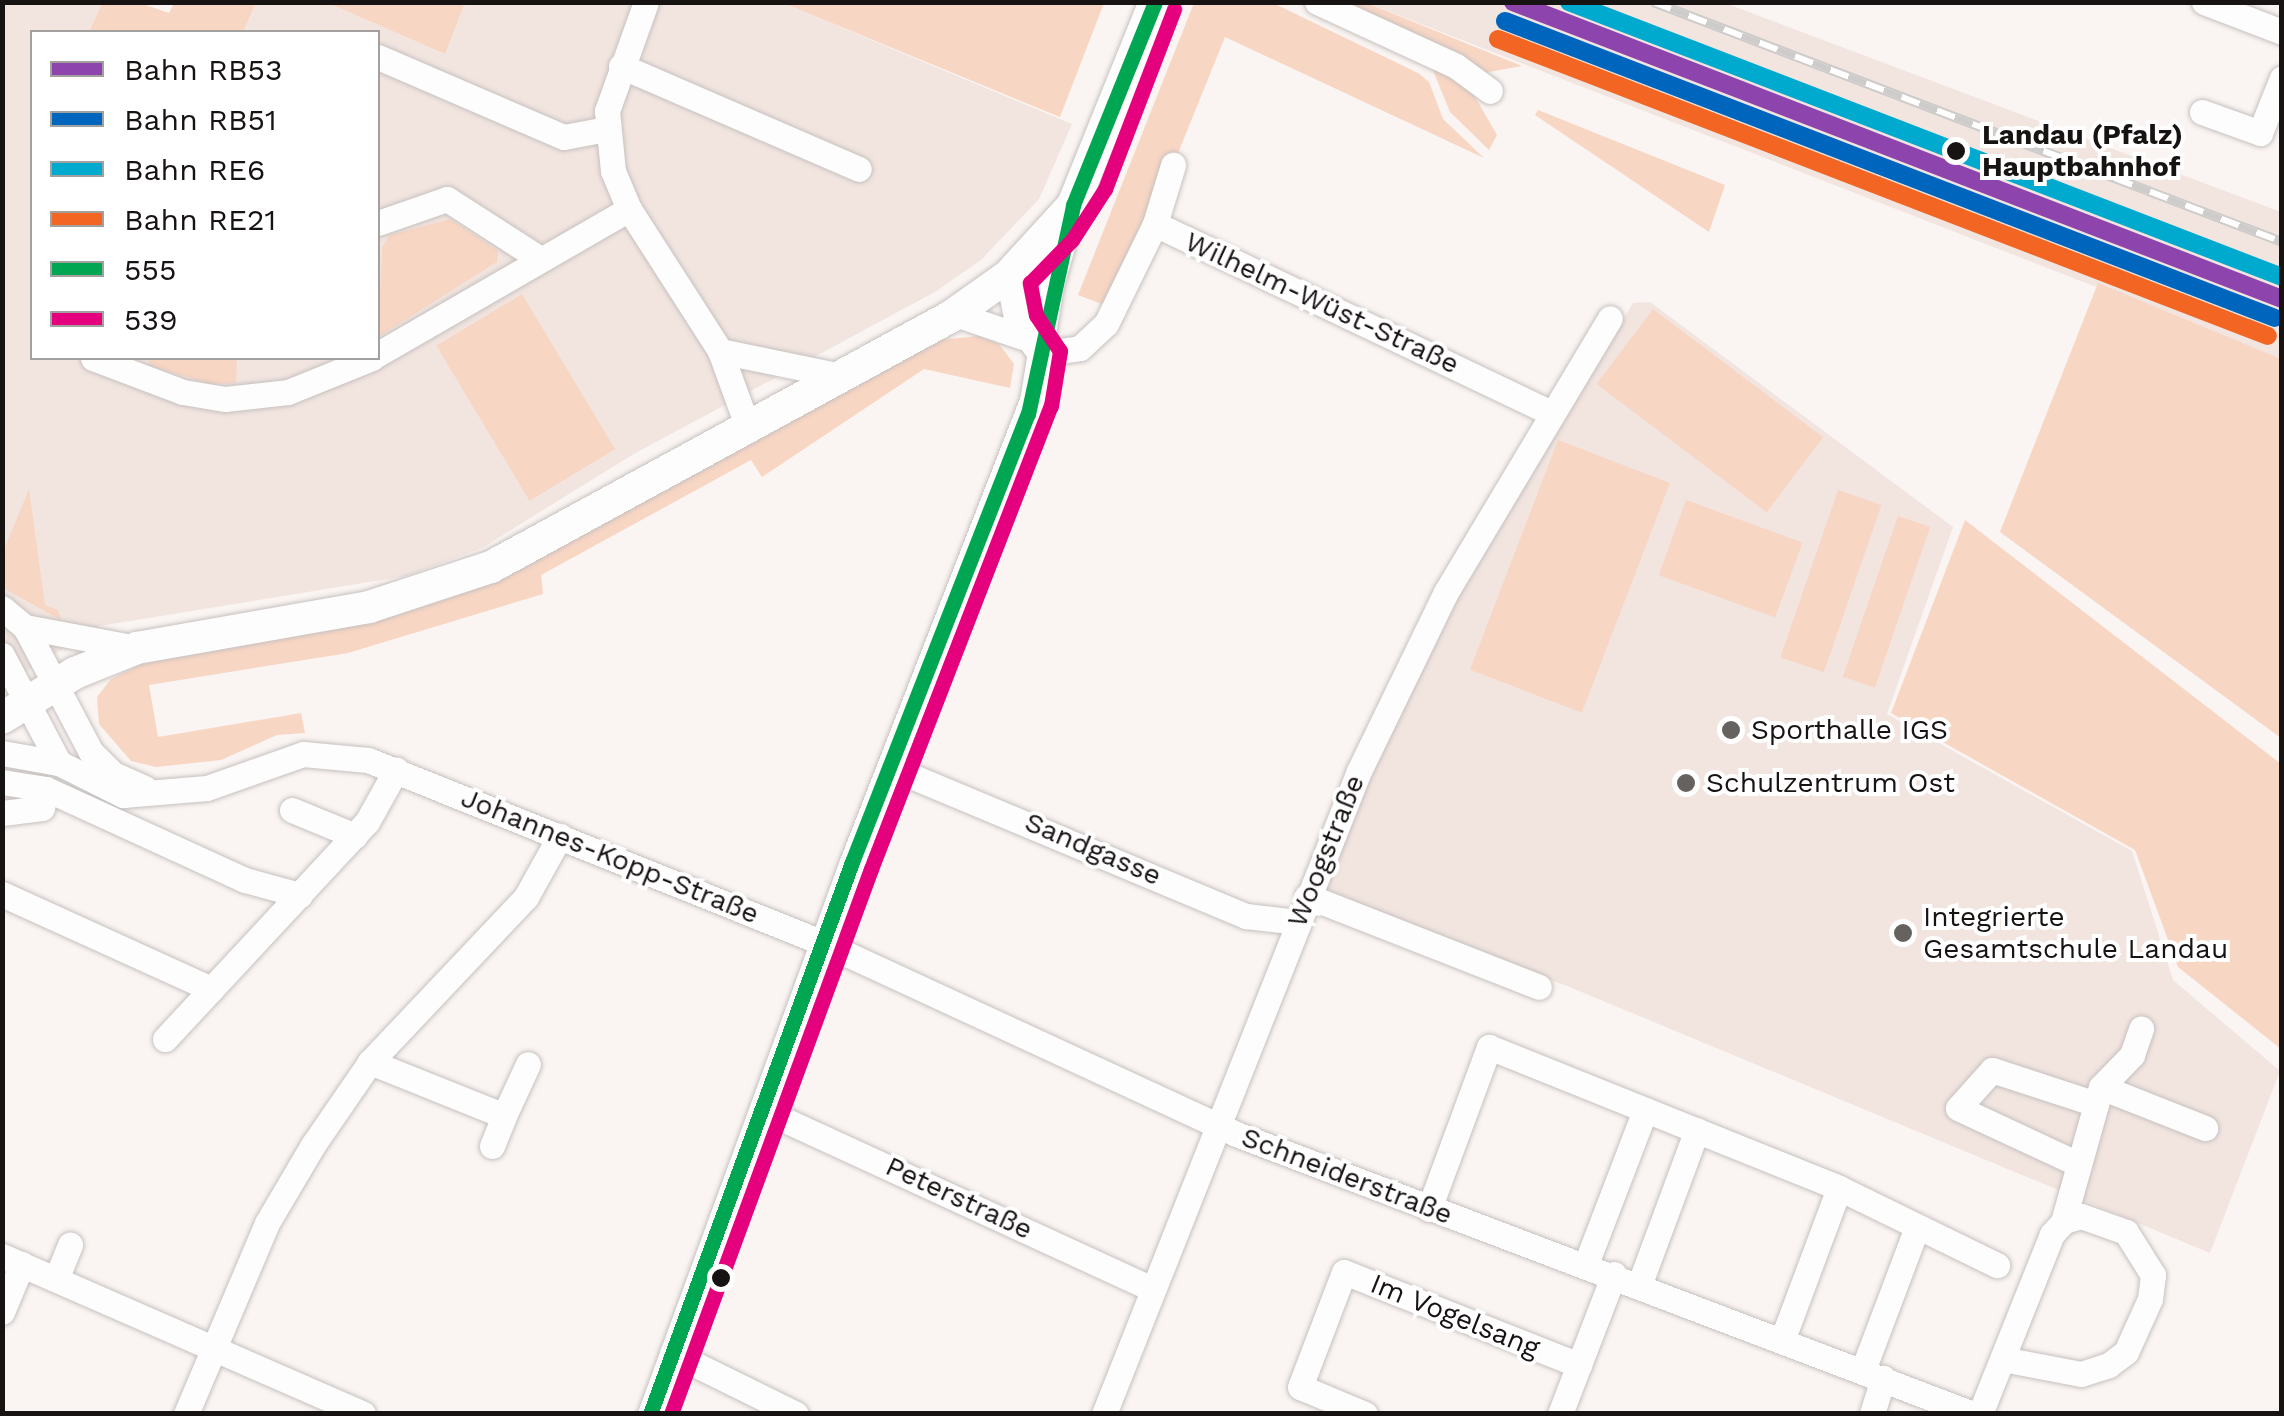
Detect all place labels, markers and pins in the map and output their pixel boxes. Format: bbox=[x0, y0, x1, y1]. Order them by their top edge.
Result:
place label: Landau (Pfalz) Hauptbahnhof bbox=[1982, 118, 2183, 184]
marker: Landau (Pfalz) Hauptbahnhof bbox=[1939, 134, 1973, 168]
place label: Sporthalle IGS bbox=[1751, 713, 1948, 747]
marker: Sporthalle IGS bbox=[1720, 719, 1742, 741]
place label: Schulzentrum Ost bbox=[1706, 766, 1955, 800]
marker: Schulzentrum Ost bbox=[1675, 772, 1697, 794]
place label: Integrierte Gesamtschule Landau bbox=[1923, 900, 2228, 966]
marker: Integrierte Gesamtschule Landau bbox=[1892, 922, 1914, 944]
unlabelled marker bbox=[711, 1268, 731, 1288]

